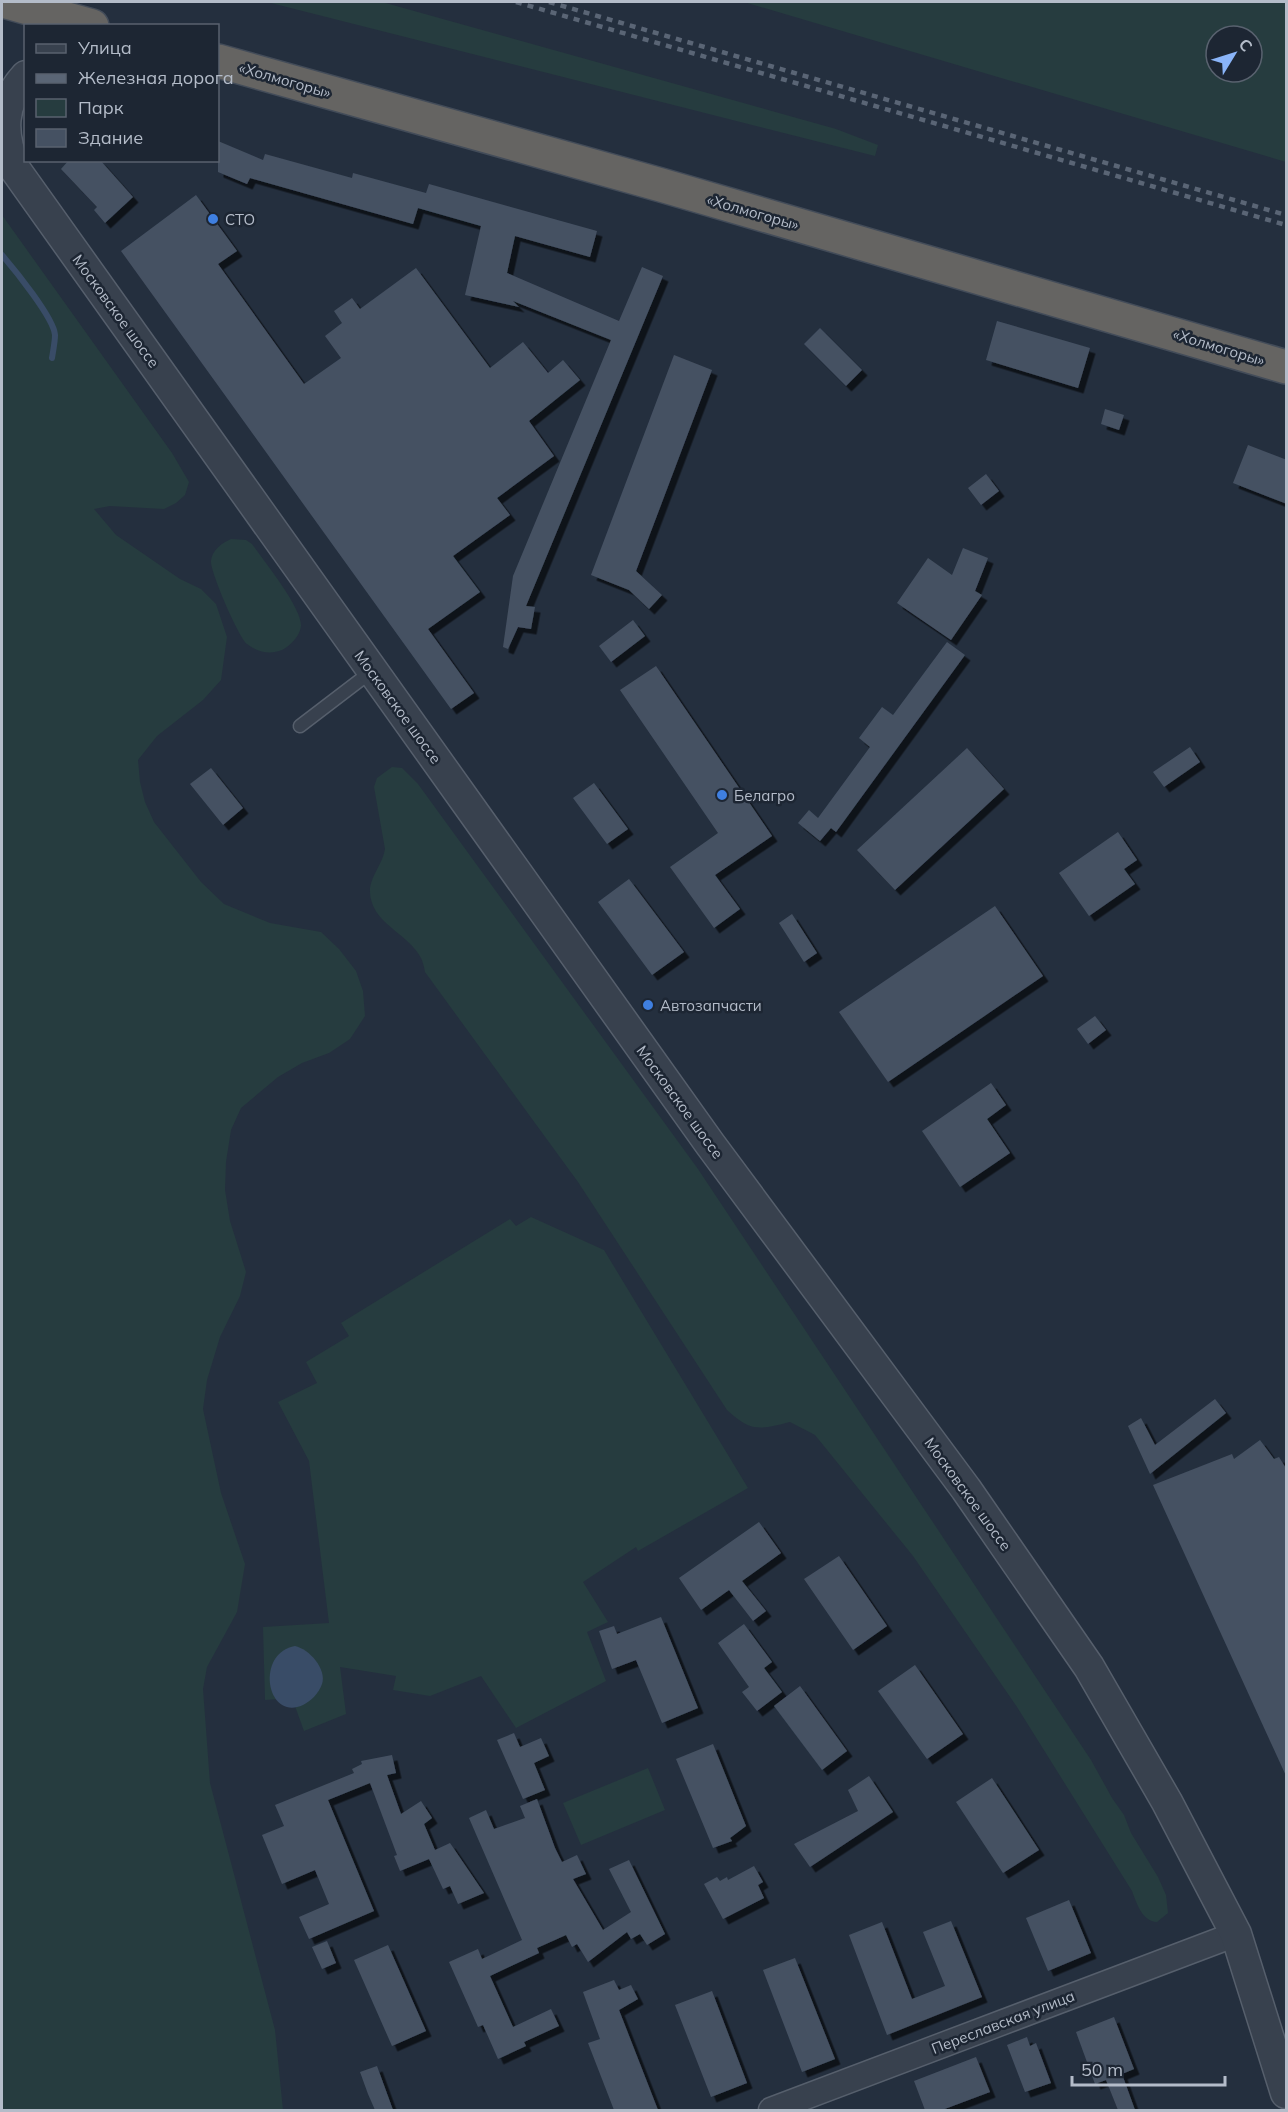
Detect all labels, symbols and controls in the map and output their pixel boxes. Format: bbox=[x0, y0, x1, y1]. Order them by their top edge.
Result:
legend bbox=[24, 24, 219, 162]
north arrow bbox=[1204, 24, 1264, 84]
text: С bbox=[1235, 34, 1257, 55]
text: Улица bbox=[77, 36, 132, 59]
street label: «Холмогоры» bbox=[237, 58, 333, 102]
text: Железная дорога bbox=[78, 66, 234, 89]
text: Парк bbox=[78, 96, 124, 119]
text: Здание bbox=[78, 126, 143, 149]
street label: «Холмогоры» bbox=[705, 190, 801, 234]
place label: СТО bbox=[225, 210, 255, 229]
marker: СТО bbox=[206, 212, 220, 226]
street label: Московское шоссе bbox=[69, 251, 163, 371]
street label: «Холмогоры» bbox=[1171, 324, 1267, 370]
street label: Московское шоссе bbox=[351, 647, 445, 767]
place label: Белагро bbox=[734, 786, 795, 805]
marker: Белагро bbox=[715, 788, 729, 802]
place label: Автозапчасти bbox=[660, 996, 762, 1015]
marker: Автозапчасти bbox=[641, 998, 655, 1012]
street label: Московское шоссе bbox=[633, 1042, 727, 1162]
street label: Московское шоссе bbox=[921, 1434, 1015, 1554]
street label: Переславская улица bbox=[929, 1986, 1077, 2058]
scale bar bbox=[1072, 2049, 1225, 2087]
text: 50 m bbox=[1081, 2058, 1123, 2081]

